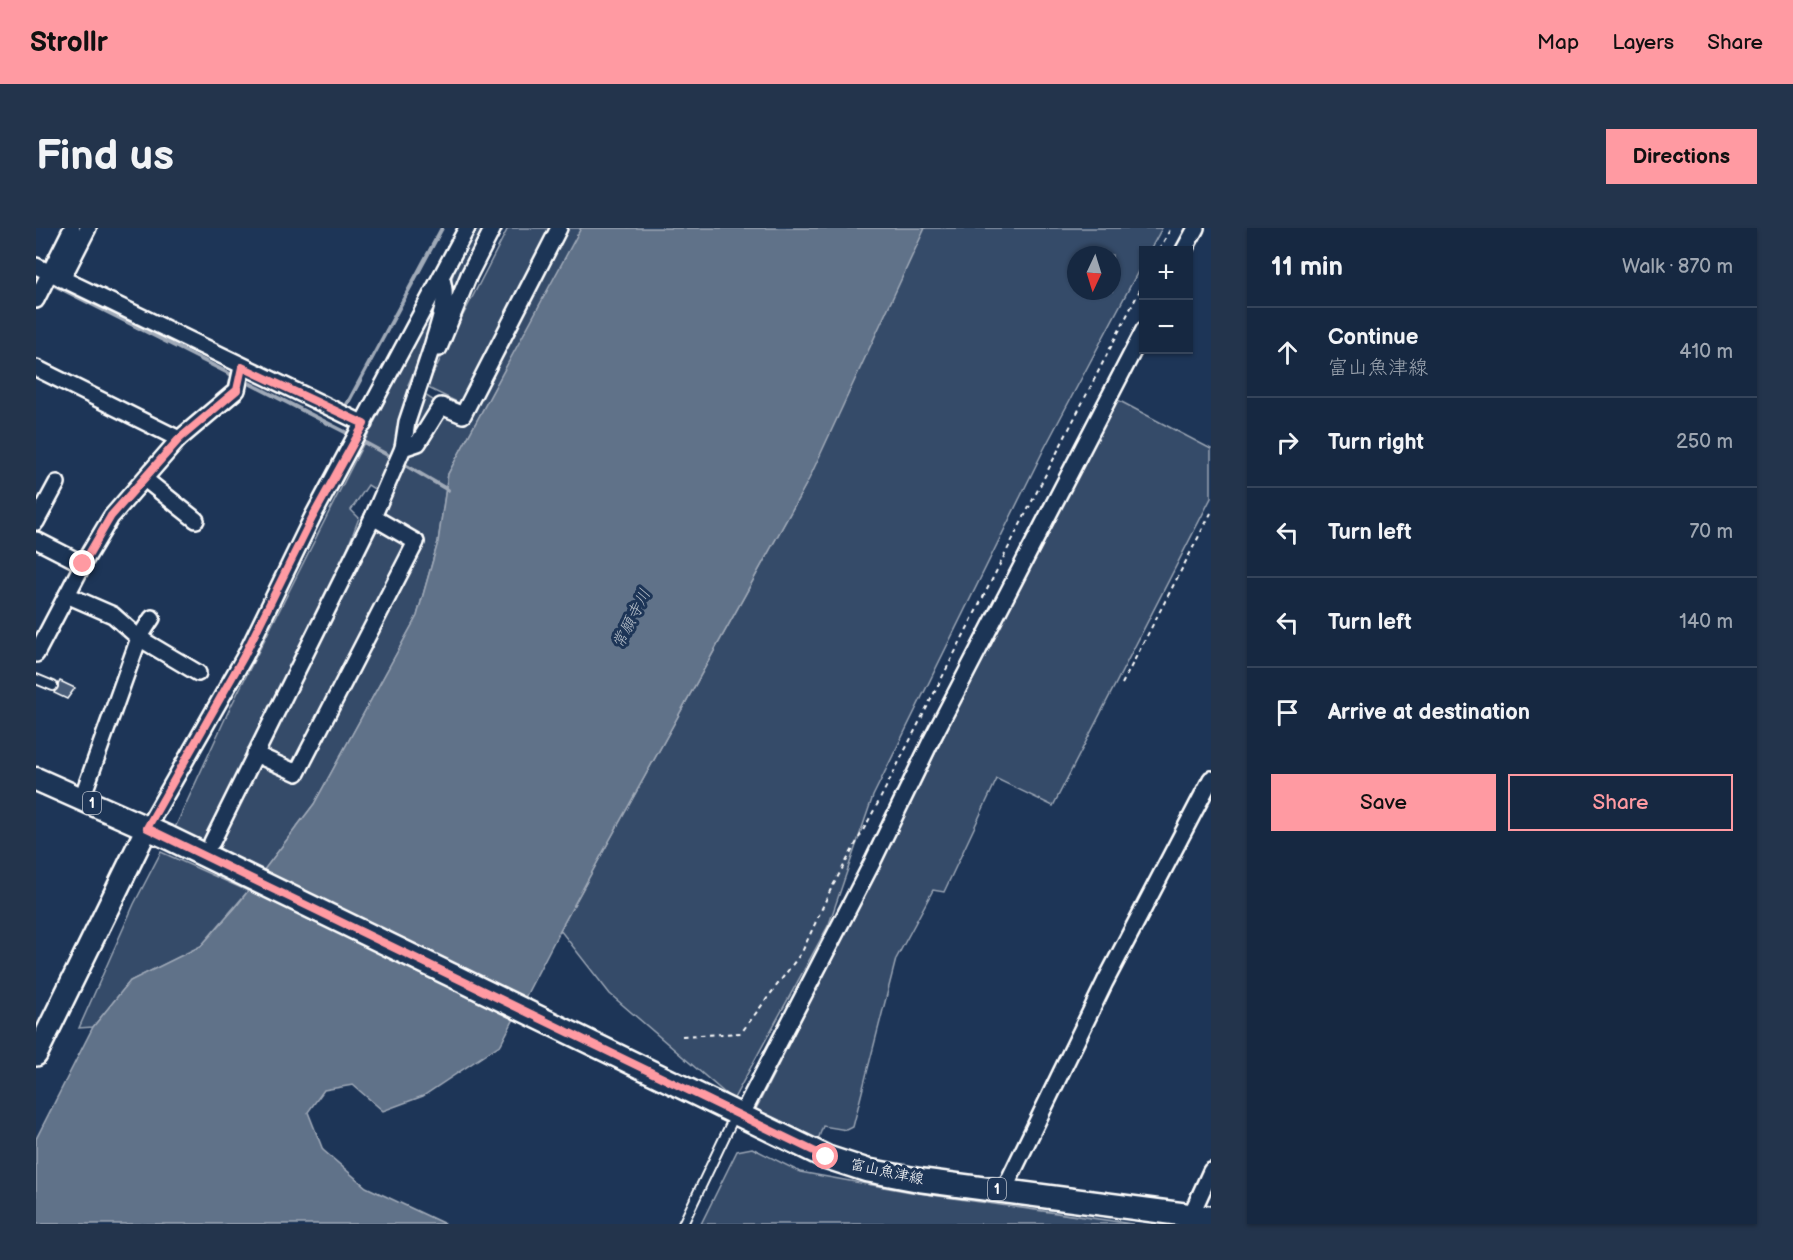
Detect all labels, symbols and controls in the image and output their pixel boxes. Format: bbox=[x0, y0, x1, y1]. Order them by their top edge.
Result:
text: Strollr bbox=[30, 26, 108, 59]
text: Map bbox=[1537, 30, 1579, 55]
text: Layers bbox=[1612, 30, 1674, 55]
text: Share bbox=[1707, 30, 1763, 55]
button: Directions bbox=[1606, 129, 1757, 184]
text: Find us bbox=[36, 131, 174, 182]
north arrow bbox=[1067, 246, 1121, 300]
map controls bbox=[1139, 246, 1193, 354]
button: + bbox=[1139, 246, 1193, 300]
text: 11 min bbox=[1271, 252, 1343, 283]
text: Walk · 870 m bbox=[1622, 255, 1733, 279]
button: − bbox=[1139, 300, 1193, 354]
text: Continue bbox=[1328, 324, 1418, 351]
icon: ahead bbox=[1271, 336, 1304, 369]
text: 410 m bbox=[1679, 340, 1733, 364]
text: 富山魚津線 bbox=[1328, 356, 1428, 380]
icon: right bbox=[1271, 426, 1304, 459]
text: Turn right bbox=[1328, 429, 1424, 456]
text: 250 m bbox=[1676, 430, 1733, 454]
icon: left bbox=[1271, 516, 1304, 549]
text: Turn left bbox=[1328, 519, 1412, 546]
text: 70 m bbox=[1689, 520, 1733, 544]
route end bbox=[69, 550, 95, 576]
water label: 常願寺川 bbox=[609, 586, 655, 652]
icon: left bbox=[1271, 606, 1304, 639]
text: Turn left bbox=[1328, 609, 1412, 636]
text: 140 m bbox=[1679, 610, 1733, 634]
icon: arrive bbox=[1271, 696, 1304, 729]
text: Arrive at destination bbox=[1328, 699, 1530, 726]
button: Save bbox=[1271, 774, 1496, 831]
button: Share bbox=[1508, 774, 1733, 831]
road number: 1 bbox=[83, 792, 101, 814]
route start bbox=[812, 1143, 838, 1169]
street label: 富山魚津線 bbox=[848, 1155, 926, 1189]
road number: 1 bbox=[988, 1178, 1006, 1200]

